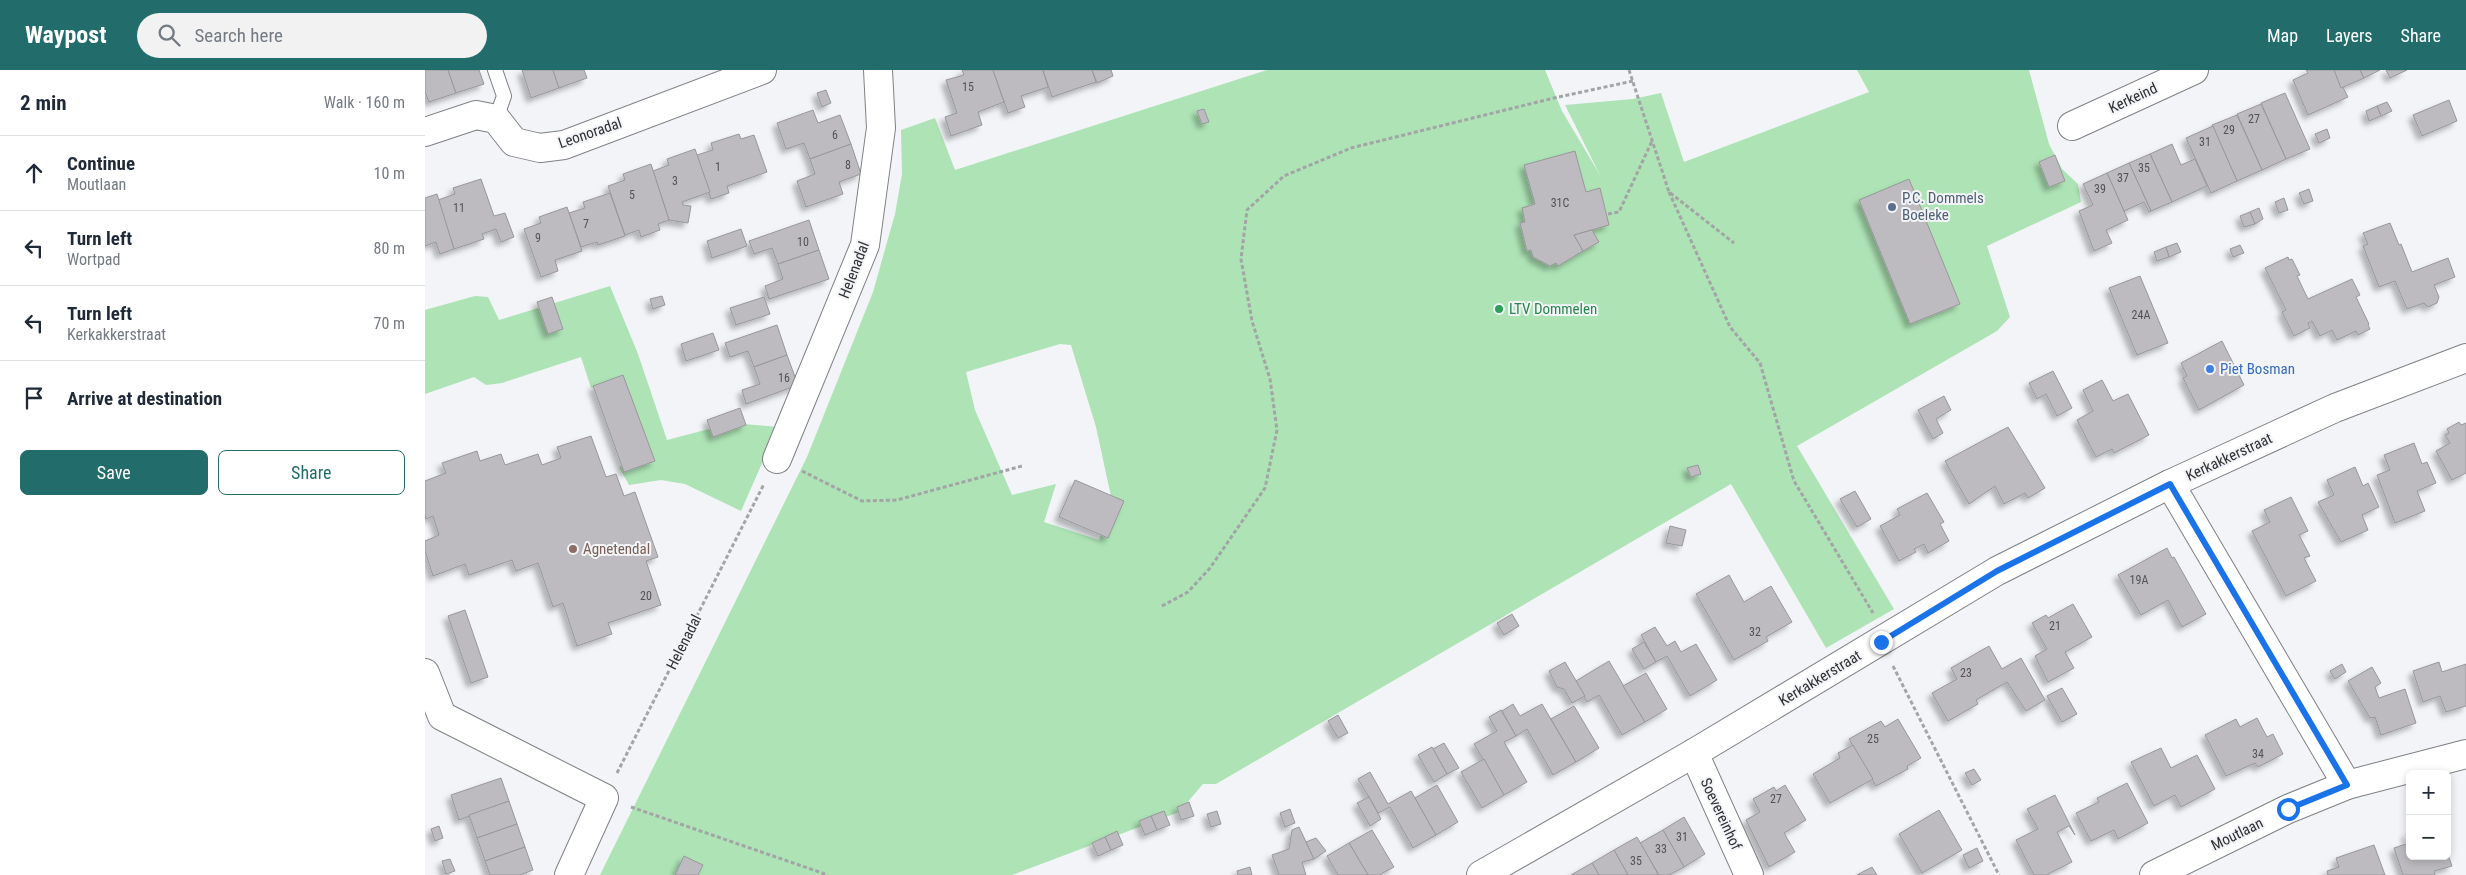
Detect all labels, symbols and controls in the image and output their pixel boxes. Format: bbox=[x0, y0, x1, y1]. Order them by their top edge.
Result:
search box bbox=[137, 13, 487, 58]
text: Waypost bbox=[25, 21, 107, 49]
icon: search bbox=[155, 21, 183, 49]
text: Search here bbox=[195, 24, 283, 47]
text: Map bbox=[2267, 25, 2298, 46]
text: Layers bbox=[2326, 25, 2373, 46]
text: Share bbox=[2401, 25, 2441, 46]
street label: Kerkeind bbox=[2106, 79, 2160, 117]
house number: 15 bbox=[962, 80, 974, 94]
text: 2 min bbox=[20, 91, 67, 115]
text: Walk · 160 m bbox=[324, 93, 405, 112]
house number: 27 bbox=[2248, 112, 2260, 126]
street label: Leonoradal bbox=[556, 114, 624, 152]
house number: 29 bbox=[2223, 123, 2235, 137]
house number: 6 bbox=[832, 128, 838, 142]
house number: 31 bbox=[2199, 135, 2211, 149]
text: Continue bbox=[67, 152, 135, 175]
house number: 8 bbox=[845, 158, 851, 172]
icon: ahead bbox=[20, 159, 48, 187]
house number: 1 bbox=[715, 160, 721, 174]
house number: 35 bbox=[2138, 161, 2150, 175]
text: 10 m bbox=[373, 164, 405, 183]
house number: 37 bbox=[2117, 171, 2129, 185]
house number: 3 bbox=[672, 174, 678, 188]
text: Moutlaan bbox=[67, 175, 126, 194]
house number: 39 bbox=[2094, 182, 2106, 196]
house number: 5 bbox=[629, 188, 635, 202]
place label: P.C. Dommels Boeleke bbox=[1902, 189, 1984, 224]
house number: 31C bbox=[1551, 196, 1570, 210]
house number: 11 bbox=[453, 201, 465, 215]
marker: P.C. Dommels Boeleke bbox=[1886, 201, 1898, 213]
house number: 7 bbox=[583, 217, 589, 231]
text: Turn left bbox=[67, 227, 132, 250]
house number: 9 bbox=[535, 231, 541, 245]
icon: left bbox=[20, 234, 48, 262]
house number: 10 bbox=[797, 235, 809, 249]
text: 80 m bbox=[373, 239, 405, 258]
street label: Helenadal bbox=[835, 239, 873, 301]
text: Wortpad bbox=[67, 250, 120, 269]
place label: LTV Dommelen bbox=[1509, 300, 1597, 318]
text: Turn left bbox=[67, 302, 132, 325]
marker: LTV Dommelen bbox=[1493, 303, 1505, 315]
house number: 24A bbox=[2132, 308, 2150, 322]
icon: left bbox=[20, 309, 48, 337]
text: 70 m bbox=[373, 314, 405, 333]
text: Kerkakkerstraat bbox=[67, 325, 166, 344]
place label: Piet Bosman bbox=[2220, 360, 2295, 378]
marker: Piet Bosman bbox=[2204, 363, 2216, 375]
house number: 16 bbox=[778, 371, 790, 385]
icon: arrive bbox=[20, 384, 48, 412]
text: Arrive at destination bbox=[67, 387, 222, 410]
street label: Kerkakkerstraat bbox=[2183, 429, 2275, 485]
button: Save bbox=[20, 450, 208, 495]
button: Share bbox=[218, 450, 405, 495]
place label: Agnetendal bbox=[583, 540, 650, 558]
marker: Agnetendal bbox=[567, 543, 579, 555]
house number: 19A bbox=[2130, 573, 2148, 587]
house number: 20 bbox=[640, 589, 652, 603]
street label: Helenadal bbox=[663, 611, 705, 673]
house number: 21 bbox=[2049, 619, 2061, 633]
house number: 32 bbox=[1749, 625, 1761, 639]
route end bbox=[1870, 631, 1893, 654]
street label: Kerkakkerstraat bbox=[1776, 646, 1864, 710]
house number: 23 bbox=[1960, 666, 1972, 680]
house number: 25 bbox=[1867, 732, 1879, 746]
house number: 34 bbox=[2252, 747, 2264, 761]
map controls bbox=[2406, 770, 2451, 860]
button: + bbox=[2406, 770, 2451, 815]
street label: Soevereinhof bbox=[1697, 775, 1746, 853]
house number: 27 bbox=[1770, 792, 1782, 806]
route start bbox=[2277, 798, 2300, 821]
street label: Moutlaan bbox=[2208, 814, 2266, 854]
button: − bbox=[2406, 815, 2451, 860]
house number: 31 bbox=[1676, 830, 1688, 844]
house number: 33 bbox=[1655, 842, 1667, 856]
house number: 35 bbox=[1630, 854, 1642, 868]

